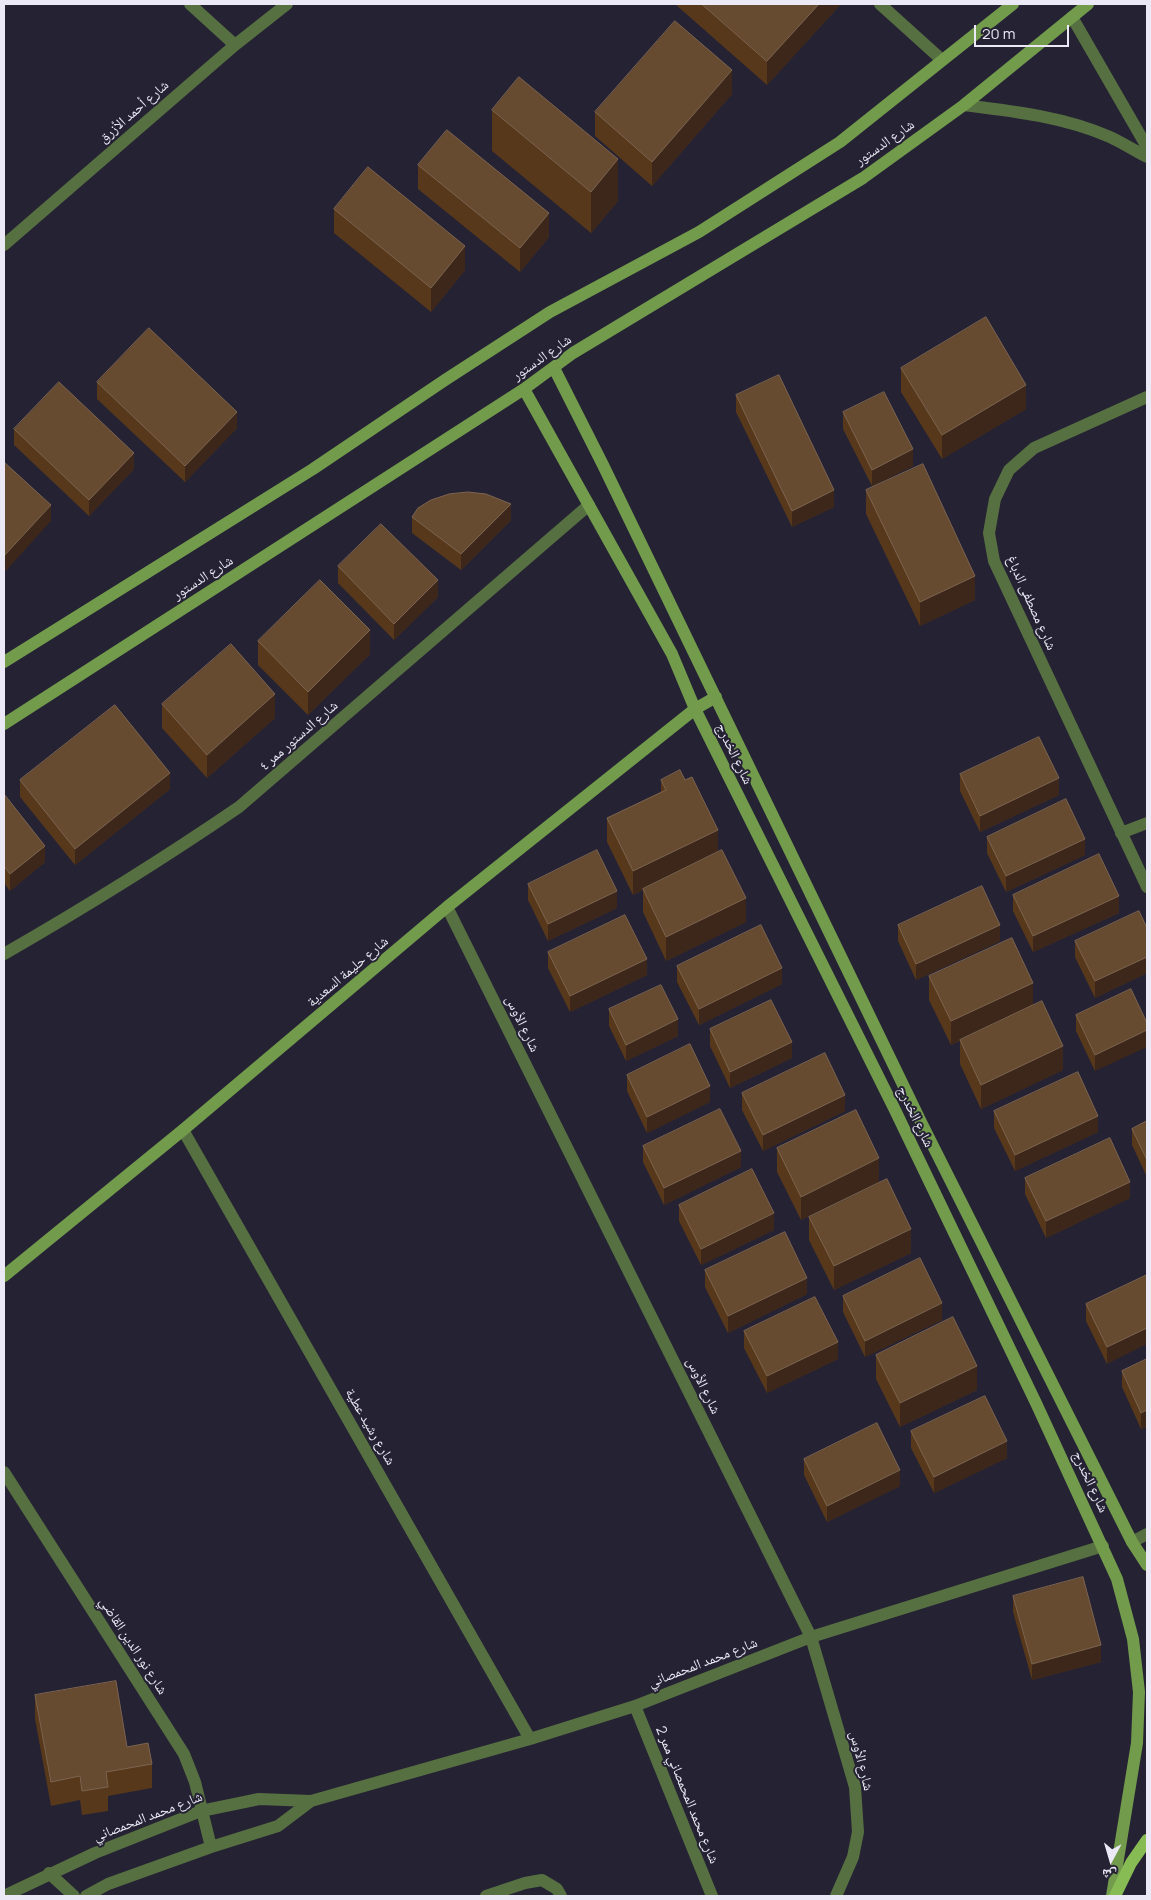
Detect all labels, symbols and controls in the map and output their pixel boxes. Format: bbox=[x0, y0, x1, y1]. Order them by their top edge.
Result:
scale bar bbox=[976, 15, 1071, 47]
text: 20 m bbox=[982, 23, 1015, 44]
street label: شارع أحمد الأزرق bbox=[96, 77, 172, 147]
street label: شارع الدستور bbox=[852, 116, 918, 170]
street label: شارع الدستور bbox=[509, 331, 575, 385]
street label: شارع الدستور bbox=[170, 552, 236, 604]
street label: شارع مصطفى الدباغ bbox=[1003, 553, 1059, 653]
street label: شارع الدستور ممر ٤ bbox=[256, 697, 342, 775]
street label: شارع الخدرج bbox=[712, 721, 756, 787]
street label: شارع حليمة السعدية bbox=[304, 933, 392, 1011]
street label: شارع الأوس bbox=[501, 993, 543, 1055]
street label: شارع الخدرج bbox=[893, 1084, 937, 1150]
street label: شارع الأوس bbox=[682, 1355, 724, 1417]
street label: شارع رشيد عطية bbox=[341, 1386, 399, 1468]
street label: شارع الخدرج bbox=[1068, 1449, 1112, 1515]
street label: شارع نور الدين القاضي bbox=[95, 1594, 171, 1698]
street label: شارع محمد المحمصاني bbox=[646, 1634, 760, 1692]
street label: شارع محمد المحمصاني ممر 2 bbox=[652, 1724, 722, 1866]
street label: شارع الأوس bbox=[846, 1730, 876, 1792]
street label: شارع محمد المحمصاني bbox=[91, 1788, 205, 1846]
north arrow bbox=[1086, 1835, 1136, 1885]
text: ش bbox=[1101, 1865, 1118, 1886]

